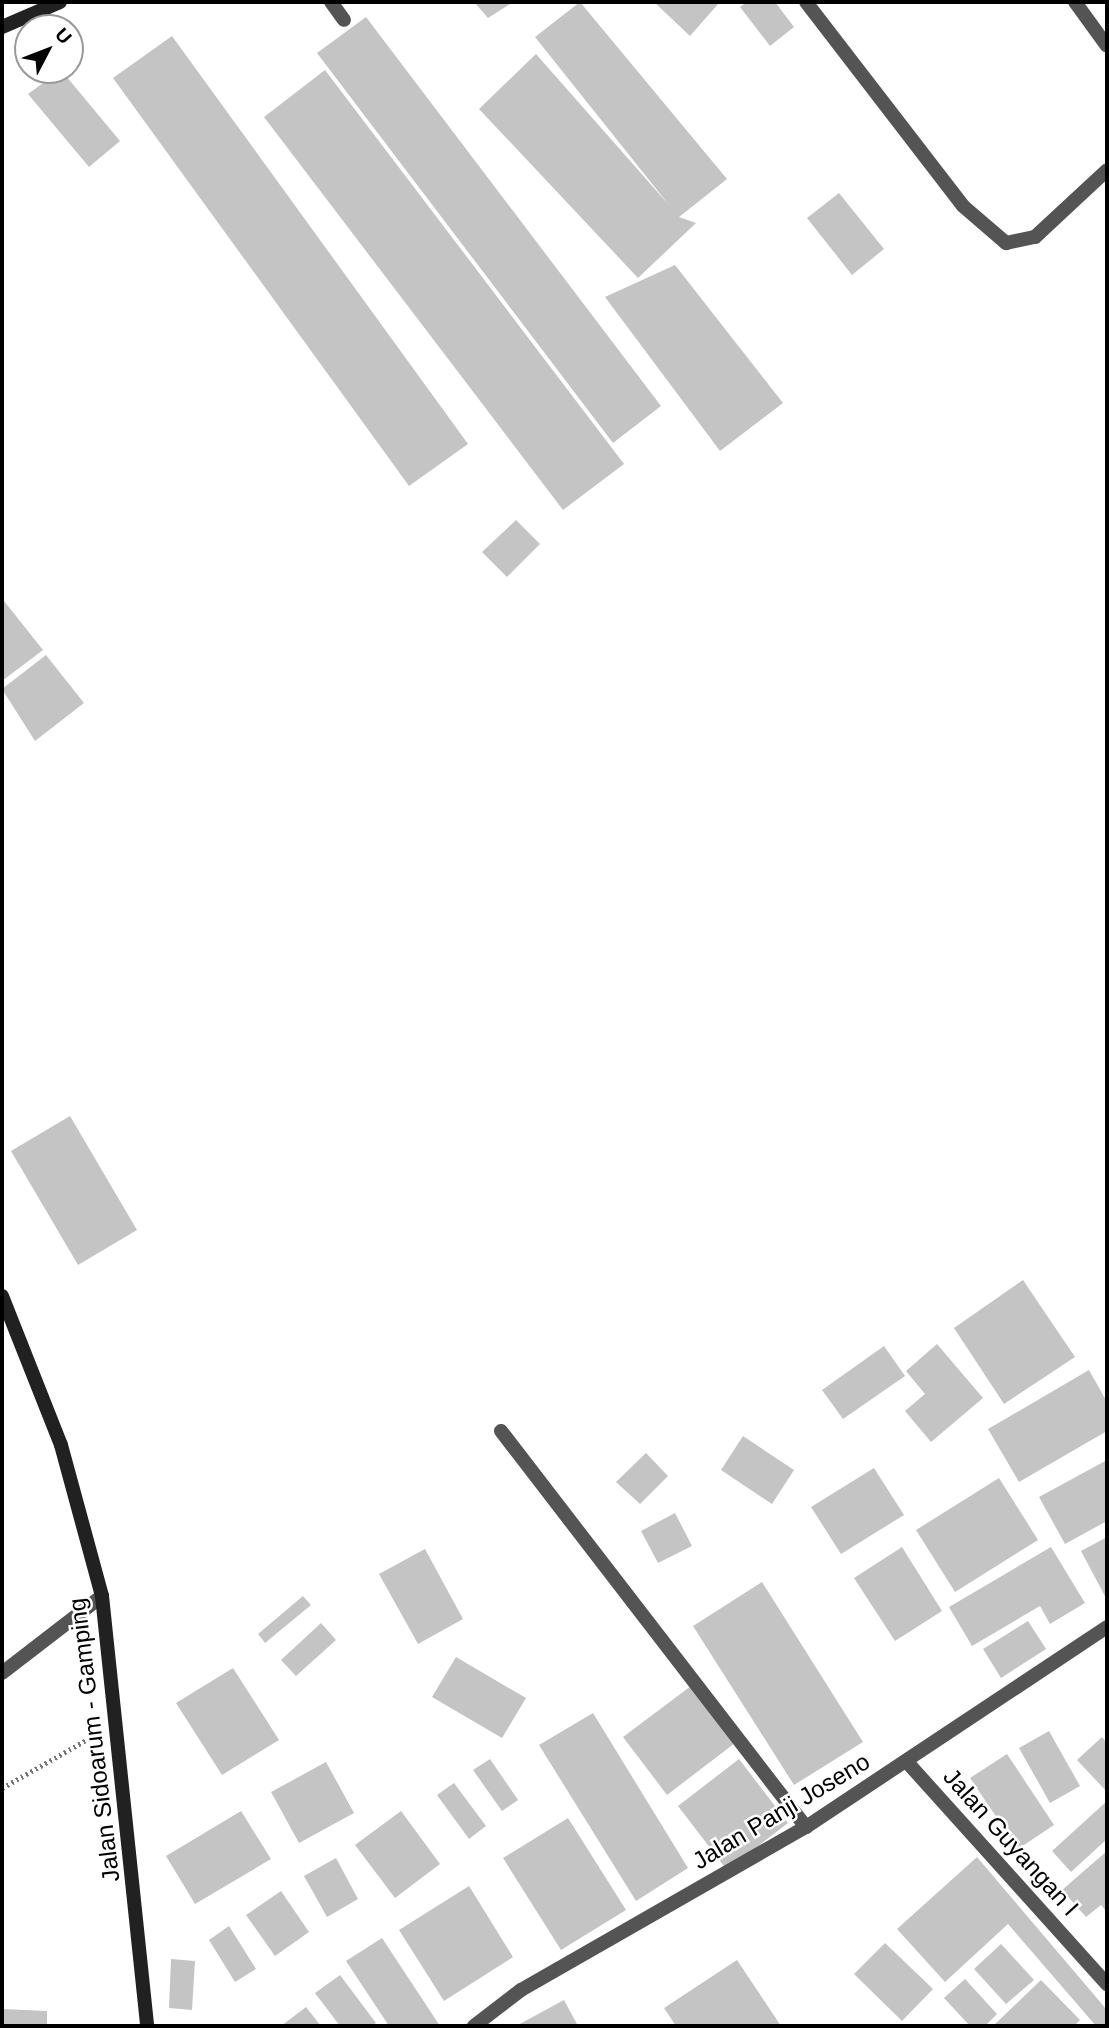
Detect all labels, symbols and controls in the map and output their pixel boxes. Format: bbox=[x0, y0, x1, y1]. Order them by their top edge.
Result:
north arrow bbox=[14, 14, 84, 84]
text: U bbox=[51, 24, 76, 48]
street label: Jalan Sidoarum - Gamping bbox=[62, 1597, 126, 1883]
street label: Jalan Panji Joseno bbox=[687, 1747, 875, 1875]
street label: Jalan Guyangan I bbox=[937, 1762, 1085, 1922]

